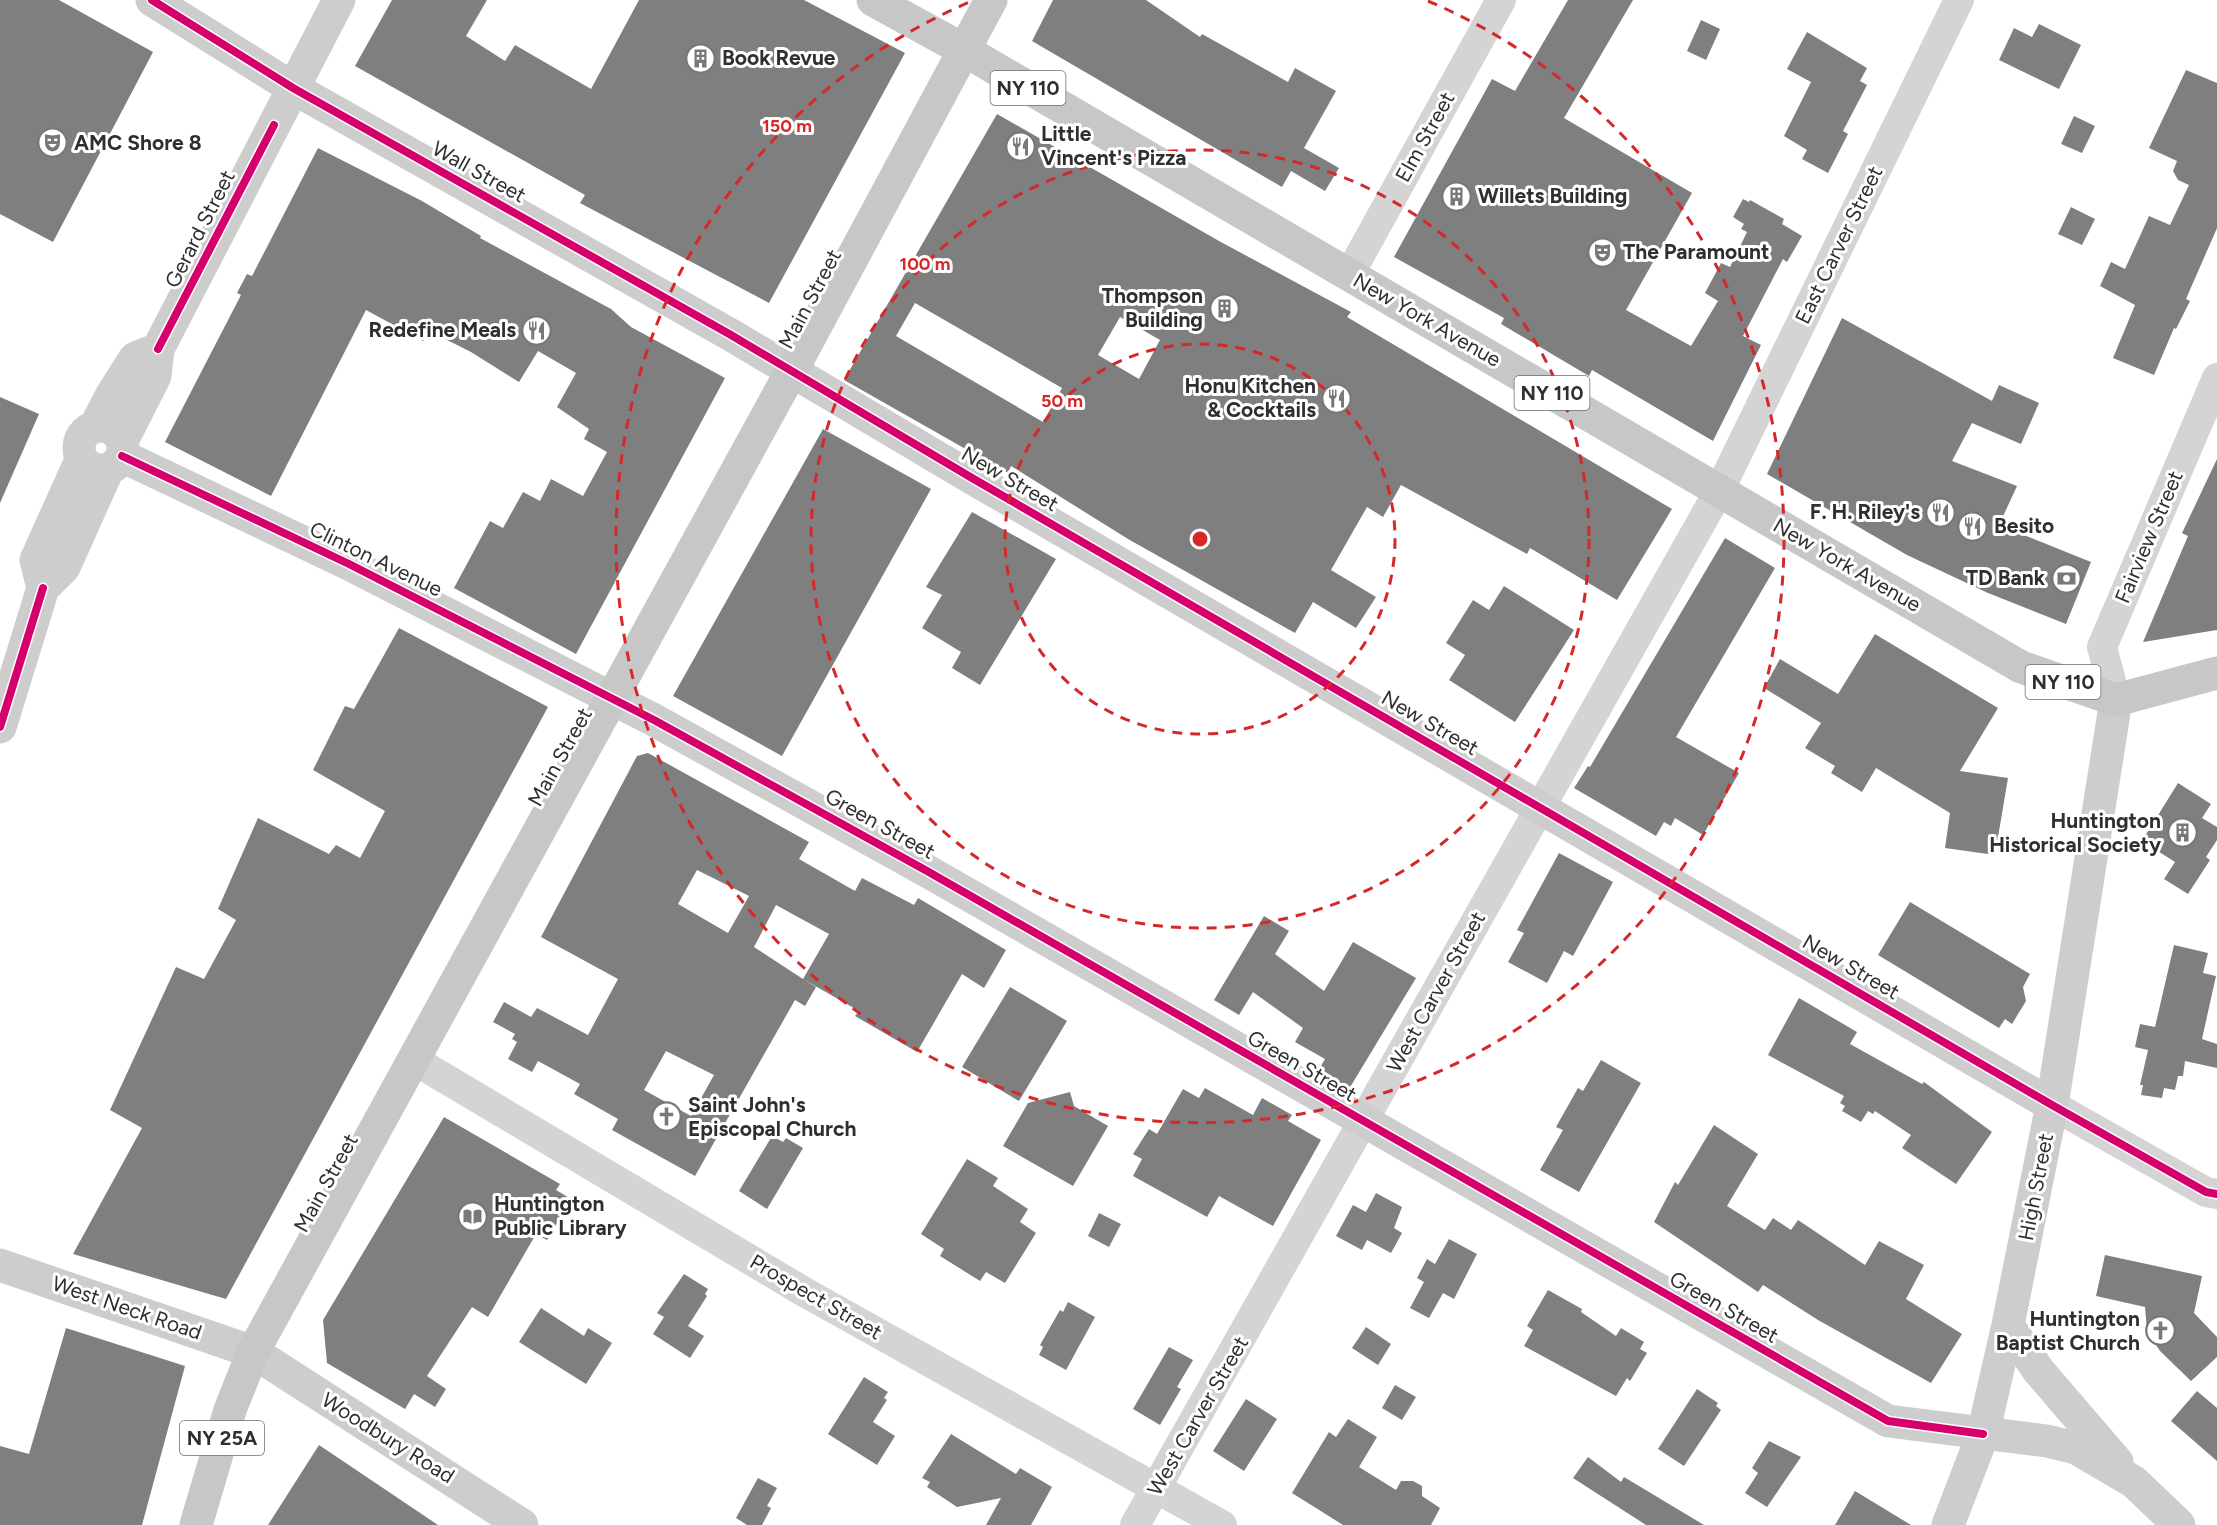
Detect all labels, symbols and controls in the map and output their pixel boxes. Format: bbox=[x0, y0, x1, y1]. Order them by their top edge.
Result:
building icon: Book Revue bbox=[685, 42, 717, 74]
place label: Book Revue bbox=[722, 45, 836, 70]
road number: NY 110 bbox=[990, 71, 1066, 105]
street label: Elm Street bbox=[1390, 87, 1459, 186]
text: 150 m bbox=[762, 115, 812, 137]
place label: Little Vincent's Pizza bbox=[1041, 121, 1186, 170]
theatre icon: AMC Shore 8 bbox=[37, 127, 69, 159]
place label: AMC Shore 8 bbox=[74, 130, 202, 155]
restaurant icon: Little Vincent's Pizza bbox=[1004, 130, 1036, 162]
street label: Wall Street bbox=[428, 136, 531, 208]
street label: East Carver Street bbox=[1790, 162, 1888, 328]
street label: Gerard Street bbox=[159, 166, 240, 292]
building icon: Willets Building bbox=[1441, 180, 1473, 212]
place label: Willets Building bbox=[1478, 183, 1627, 208]
theatre icon: The Paramount bbox=[1586, 236, 1618, 268]
place label: The Paramount bbox=[1623, 239, 1769, 264]
street label: Main Street bbox=[773, 245, 846, 353]
text: 100 m bbox=[900, 253, 950, 275]
street label: New York Avenue bbox=[1349, 267, 1505, 372]
place label: Thompson Building bbox=[1102, 283, 1203, 332]
building icon: Thompson Building bbox=[1208, 292, 1240, 324]
restaurant icon: Redefine Meals bbox=[521, 314, 553, 346]
place label: Redefine Meals bbox=[369, 317, 516, 342]
place label: Honu Kitchen & Cocktails bbox=[1184, 373, 1316, 422]
road number: NY 110 bbox=[1514, 376, 1590, 410]
restaurant icon: Honu Kitchen & Cocktails bbox=[1321, 382, 1353, 414]
text: 50 m bbox=[1041, 390, 1083, 412]
street label: New Street bbox=[957, 441, 1063, 516]
street label: Fairview Street bbox=[2109, 467, 2188, 607]
restaurant icon: F. H. Riley's bbox=[1925, 496, 1957, 528]
place label: F. H. Riley's bbox=[1810, 499, 1920, 524]
restaurant icon: Besito bbox=[1957, 510, 1989, 542]
street label: New York Avenue bbox=[1769, 512, 1925, 617]
place label: Besito bbox=[1994, 513, 2054, 538]
street label: Clinton Avenue bbox=[306, 516, 447, 601]
centre of rings bbox=[1190, 529, 1210, 549]
bank icon: TD Bank bbox=[2050, 562, 2082, 594]
place label: TD Bank bbox=[1966, 565, 2046, 590]
road number: NY 110 bbox=[2026, 665, 2100, 699]
street label: New Street bbox=[1377, 685, 1483, 760]
street label: Main Street bbox=[522, 703, 597, 811]
street label: Green Street bbox=[821, 783, 940, 864]
place label: Huntington Historical Society bbox=[1989, 808, 2162, 857]
building icon: Huntington Historical Society bbox=[2166, 817, 2198, 849]
street label: West Carver Street bbox=[1381, 907, 1490, 1076]
street label: New Street bbox=[1798, 929, 1904, 1004]
street label: Green Street bbox=[1243, 1024, 1361, 1107]
place label: Saint John's Episcopal Church bbox=[688, 1092, 856, 1141]
church icon: Saint John's Episcopal Church bbox=[651, 1101, 683, 1133]
street label: Main Street bbox=[288, 1129, 363, 1237]
street label: High Street bbox=[2013, 1131, 2058, 1243]
place label: Huntington Public Library bbox=[494, 1191, 628, 1240]
library icon: Huntington Public Library bbox=[457, 1200, 489, 1232]
street label: Prospect Street bbox=[746, 1249, 887, 1344]
street label: Green Street bbox=[1665, 1265, 1783, 1348]
street label: West Neck Road bbox=[49, 1270, 205, 1345]
place label: Huntington Baptist Church bbox=[1996, 1306, 2140, 1355]
church icon: Huntington Baptist Church bbox=[2145, 1315, 2177, 1347]
street label: West Carver Street bbox=[1142, 1332, 1253, 1500]
street label: Woodbury Road bbox=[317, 1387, 459, 1488]
road number: NY 25A bbox=[180, 1421, 264, 1455]

